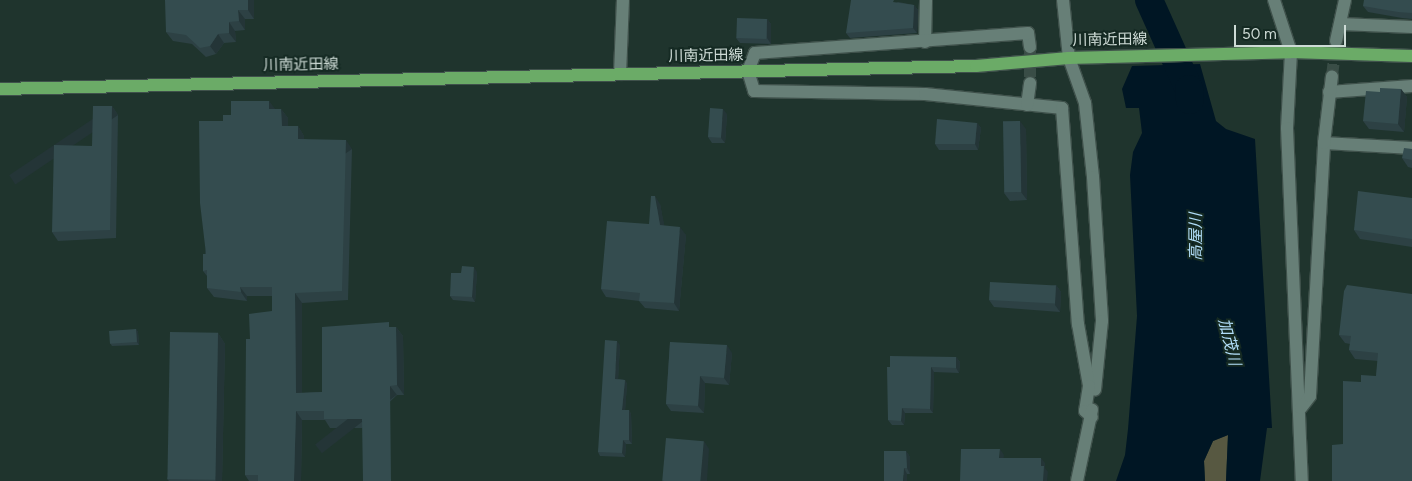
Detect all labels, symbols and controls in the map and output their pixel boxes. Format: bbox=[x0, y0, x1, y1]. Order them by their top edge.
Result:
scale bar bbox=[1237, 15, 1350, 47]
text: 50 m bbox=[1242, 25, 1277, 43]
street label: 川南近田線 bbox=[1072, 30, 1148, 50]
street label: 川南近田線 bbox=[668, 46, 744, 66]
street label: 川南近田線 bbox=[263, 55, 339, 75]
water label: 高屋川 bbox=[1186, 213, 1206, 261]
water label: 加茂川 bbox=[1214, 316, 1244, 368]

